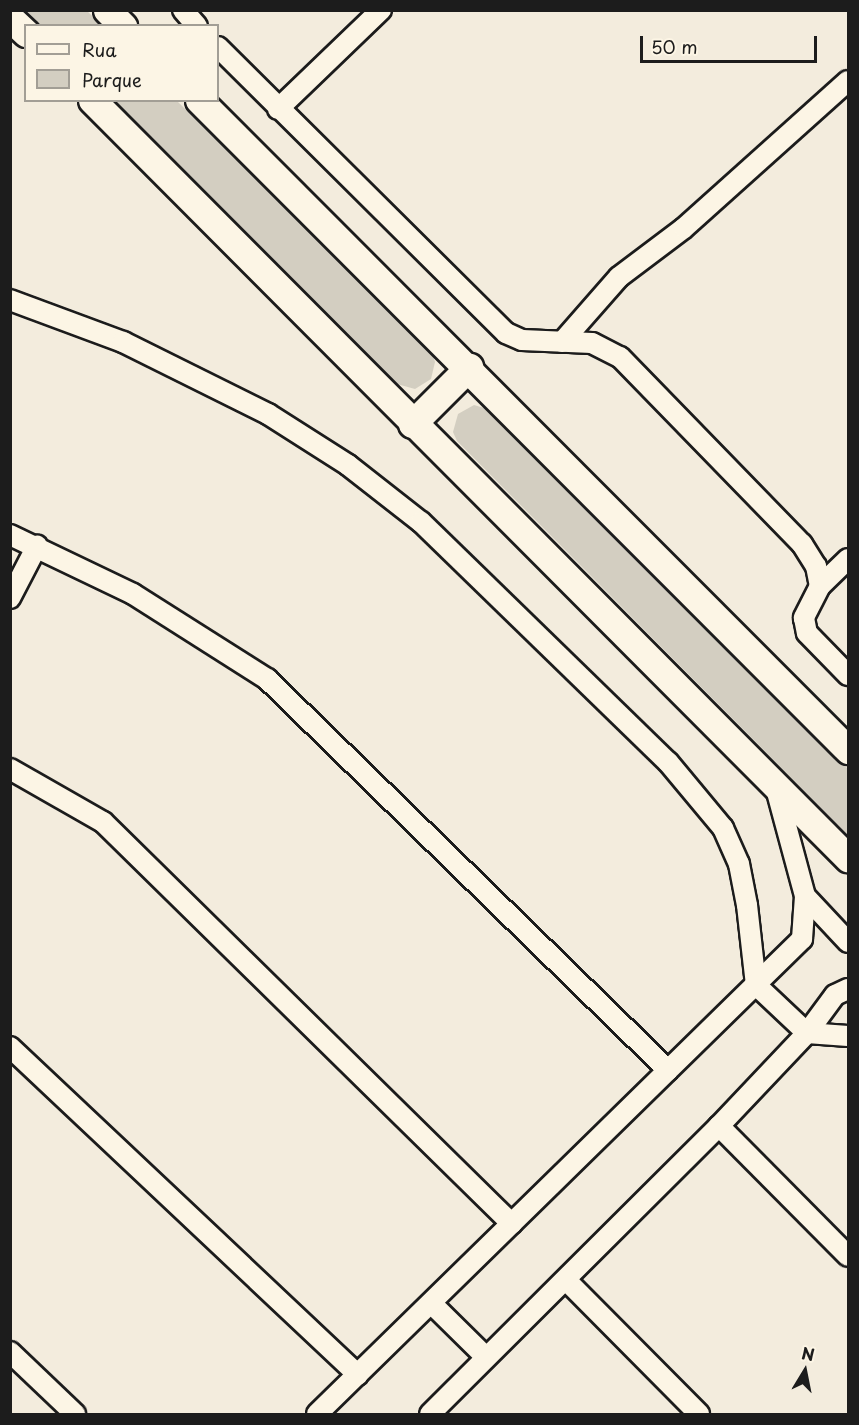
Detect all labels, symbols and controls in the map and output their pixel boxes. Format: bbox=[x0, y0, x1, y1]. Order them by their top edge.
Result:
legend bbox=[24, 24, 219, 102]
scale bar bbox=[643, 24, 820, 62]
text: 50 m bbox=[651, 33, 698, 60]
text: Rua bbox=[82, 36, 117, 63]
text: Parque bbox=[82, 66, 142, 93]
text: N bbox=[800, 1340, 816, 1366]
north arrow bbox=[775, 1341, 835, 1401]

